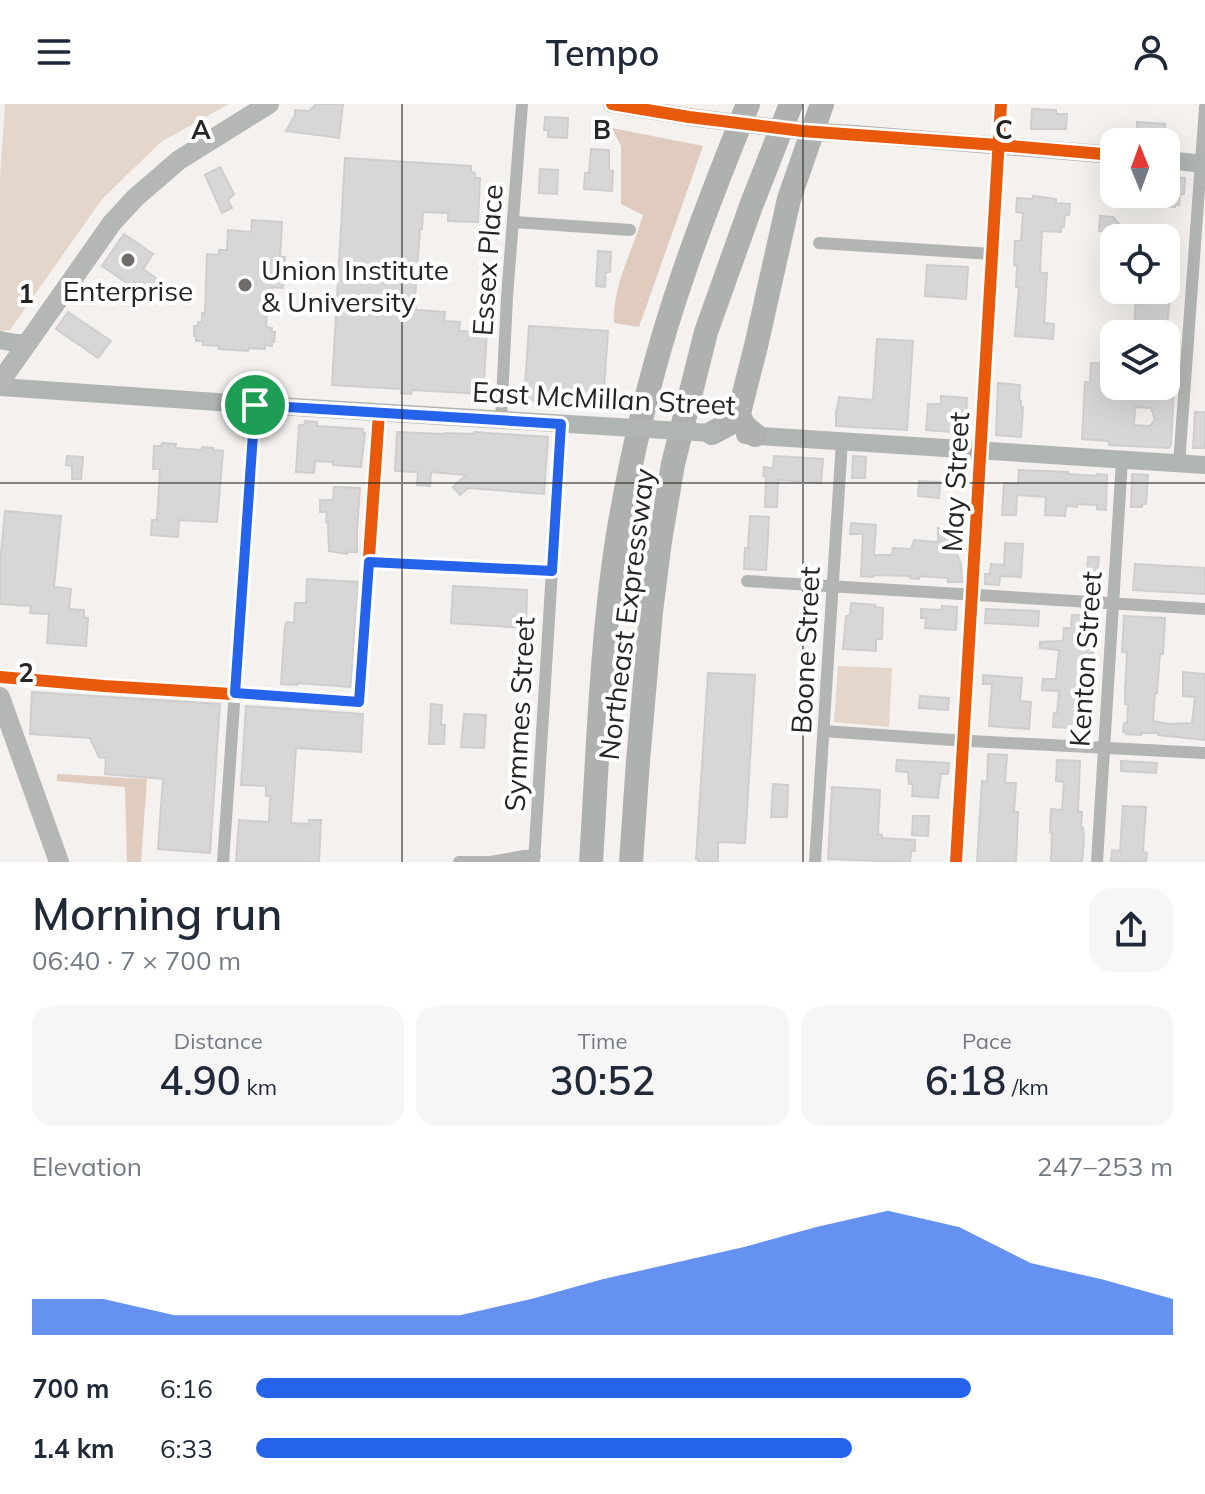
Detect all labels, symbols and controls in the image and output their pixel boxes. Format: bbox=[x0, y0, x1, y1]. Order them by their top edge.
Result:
icon: menu bbox=[32, 30, 76, 74]
text: Tempo bbox=[546, 30, 659, 75]
icon: person bbox=[1129, 30, 1173, 74]
text: A bbox=[191, 113, 211, 146]
text: B bbox=[593, 113, 611, 146]
text: C bbox=[995, 113, 1013, 146]
north arrow bbox=[1100, 128, 1180, 208]
map controls bbox=[1100, 128, 1180, 400]
street label: Essex Place bbox=[464, 183, 510, 337]
button: locate bbox=[1100, 224, 1180, 304]
marker: Enterprise bbox=[119, 251, 137, 269]
place label: Union Institute & University bbox=[261, 252, 449, 319]
place label: Enterprise bbox=[63, 273, 193, 308]
marker: Union Institute & University bbox=[236, 276, 254, 294]
text: 1 bbox=[18, 277, 34, 310]
button: layers bbox=[1100, 320, 1180, 400]
pin bbox=[221, 371, 289, 439]
street label: East McMillan Street bbox=[471, 374, 737, 422]
icon: arrive bbox=[233, 383, 277, 427]
street label: May Street bbox=[934, 411, 976, 553]
street label: Northeast Expressway bbox=[591, 466, 661, 762]
street label: Boone Street bbox=[783, 565, 827, 735]
street label: Kenton Street bbox=[1061, 570, 1109, 748]
street label: Symmes Street bbox=[496, 615, 542, 812]
text: 2 bbox=[18, 656, 34, 689]
text: Morning run bbox=[32, 886, 282, 941]
button: share bbox=[1089, 888, 1173, 972]
text: 06:40 · 7 × 700 m bbox=[32, 944, 241, 977]
text: Distance bbox=[174, 1027, 263, 1055]
text: Time bbox=[578, 1027, 627, 1055]
text: Pace bbox=[962, 1027, 1012, 1055]
text: 4.90 bbox=[159, 1055, 241, 1105]
text: 30:52 bbox=[550, 1055, 655, 1105]
text: 6:18 bbox=[925, 1055, 1006, 1105]
text: km bbox=[241, 1073, 277, 1101]
text: /km bbox=[1006, 1073, 1049, 1101]
text: Elevation bbox=[32, 1150, 142, 1183]
text: 247–253 m bbox=[1037, 1150, 1173, 1183]
text: 700 m bbox=[32, 1372, 109, 1405]
text: 6:16 bbox=[160, 1372, 213, 1405]
text: 1.4 km bbox=[32, 1432, 115, 1465]
text: 6:33 bbox=[160, 1432, 213, 1465]

